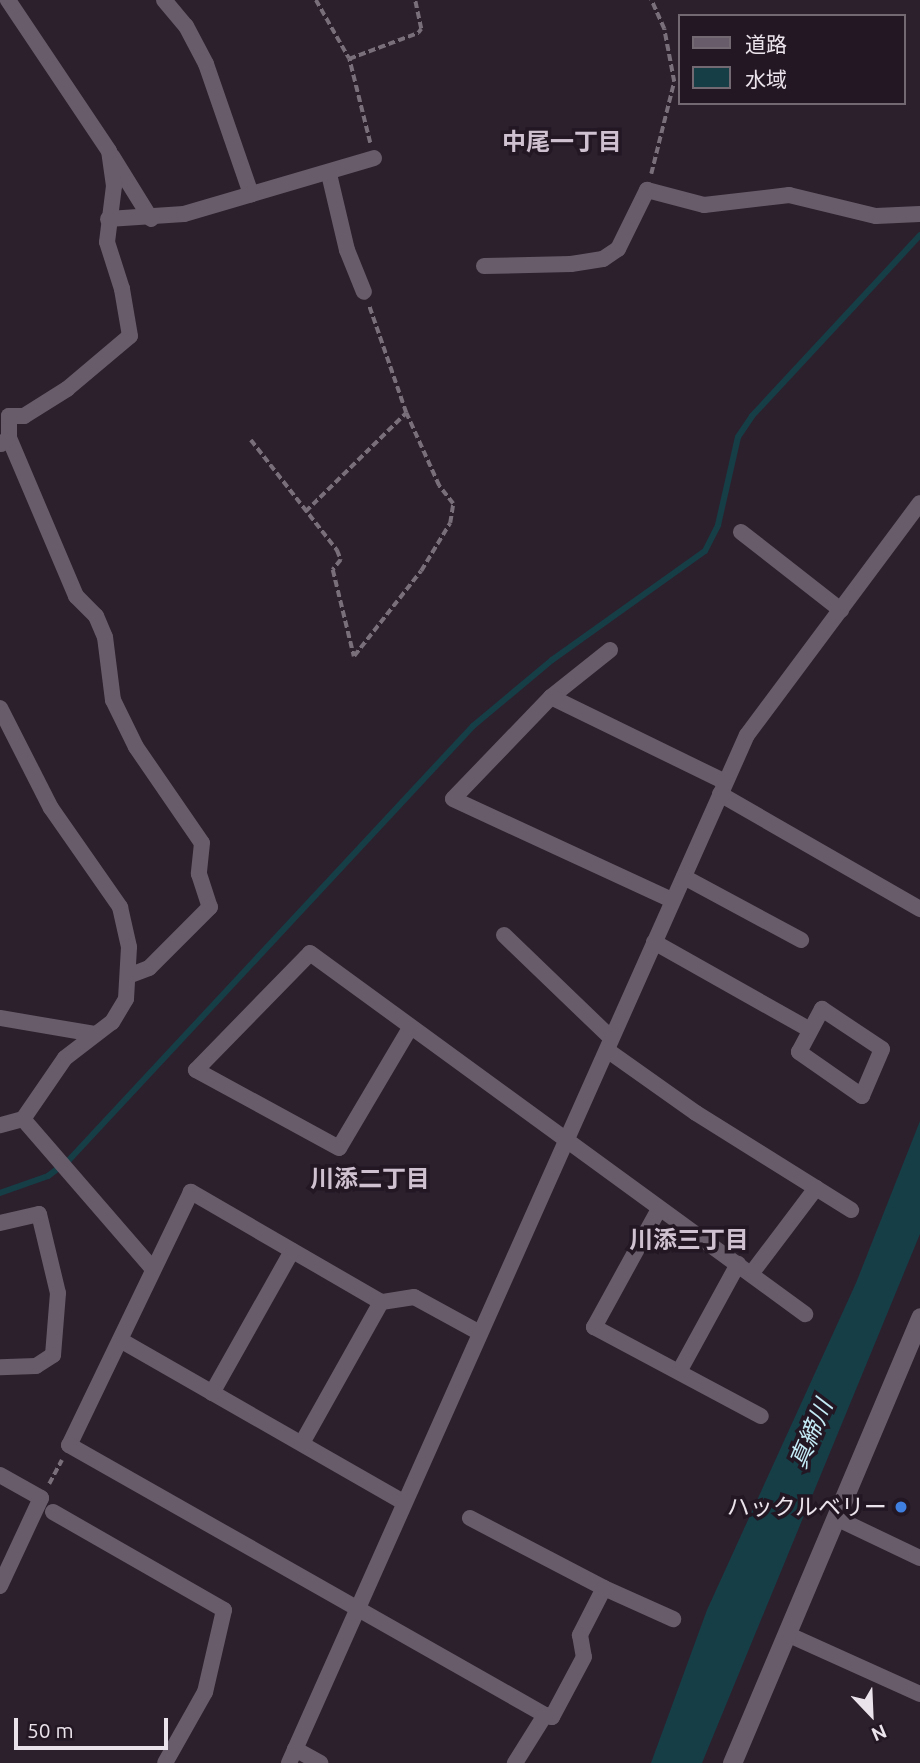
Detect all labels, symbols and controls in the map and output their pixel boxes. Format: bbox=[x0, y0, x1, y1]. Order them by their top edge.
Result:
legend bbox=[678, 14, 906, 105]
text: 道路 bbox=[745, 32, 787, 56]
text: 水域 bbox=[745, 67, 787, 91]
district label: 中尾一丁目 bbox=[502, 128, 622, 156]
district label: 川添二丁目 bbox=[310, 1165, 430, 1193]
district label: 川添三丁目 bbox=[629, 1226, 749, 1254]
water label: 真締川 bbox=[784, 1395, 838, 1473]
place label: ハックルベリー bbox=[726, 1493, 887, 1521]
marker: ハックルベリー bbox=[893, 1499, 909, 1515]
north arrow bbox=[836, 1679, 906, 1749]
scale bar bbox=[18, 1704, 172, 1748]
text: 50 m bbox=[27, 1718, 74, 1742]
text: N bbox=[868, 1720, 890, 1746]

